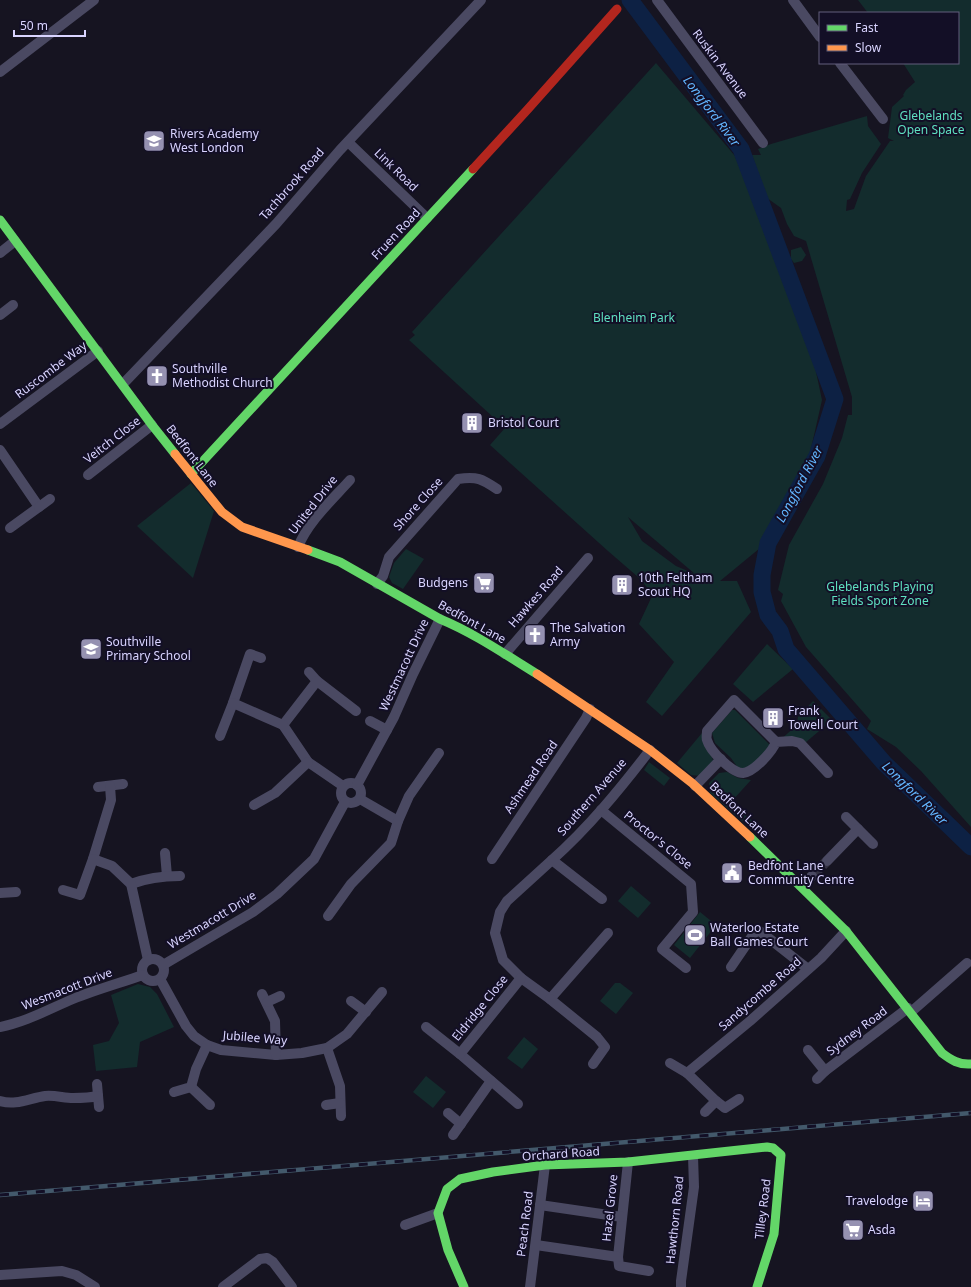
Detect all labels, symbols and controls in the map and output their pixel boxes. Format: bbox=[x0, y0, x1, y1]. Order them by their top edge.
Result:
scale bar bbox=[14, 12, 85, 38]
legend bbox=[819, 12, 959, 64]
text: 50 m bbox=[20, 17, 48, 34]
text: Fast bbox=[855, 19, 879, 36]
street label: Ruskin Avenue bbox=[689, 26, 752, 102]
text: Slow bbox=[855, 39, 882, 56]
water label: Longford River bbox=[679, 72, 745, 151]
park label: Glebelands Open Space bbox=[897, 107, 965, 138]
place label: Rivers Academy West London bbox=[170, 125, 260, 156]
school or university icon: Rivers Academy West London bbox=[141, 128, 167, 154]
street label: Tachbrook Road bbox=[255, 144, 328, 223]
street label: Link Road bbox=[371, 144, 422, 195]
street label: Fruen Road bbox=[367, 204, 424, 263]
park label: Blenheim Park bbox=[593, 309, 676, 326]
street label: Ruscombe Way bbox=[11, 336, 91, 402]
place label: Southville Methodist Church bbox=[172, 360, 273, 391]
church icon: Southville Methodist Church bbox=[144, 363, 170, 389]
building icon: Bristol Court bbox=[459, 410, 485, 436]
street label: Veitch Close bbox=[80, 412, 144, 467]
place label: Bristol Court bbox=[488, 414, 560, 431]
street label: Bedfont Lane bbox=[162, 421, 222, 491]
water label: Longford River bbox=[771, 442, 827, 525]
street label: United Drive bbox=[284, 471, 341, 538]
street label: Shore Close bbox=[389, 473, 446, 534]
street label: Hawkes Road bbox=[504, 562, 567, 631]
place label: 10th Feltham Scout HQ bbox=[638, 569, 712, 600]
supermarket icon: Budgens bbox=[471, 570, 497, 596]
building icon: 10th Feltham Scout HQ bbox=[609, 572, 635, 598]
place label: Budgens bbox=[418, 574, 468, 591]
park label: Glebelands Playing Fields Sport Zone bbox=[826, 578, 934, 609]
street label: Bedfont Lane bbox=[435, 596, 510, 647]
street label: Westmacott Drive bbox=[375, 616, 433, 714]
place label: The Salvation Army bbox=[550, 619, 625, 650]
church icon: The Salvation Army bbox=[522, 622, 548, 648]
place label: Southville Primary School bbox=[106, 633, 191, 664]
school or university icon: Southville Primary School bbox=[78, 636, 104, 662]
place label: Frank Towell Court bbox=[788, 702, 859, 733]
building icon: Frank Towell Court bbox=[760, 705, 786, 731]
street label: Ashmead Road bbox=[500, 737, 561, 817]
street label: Southern Avenue bbox=[553, 754, 630, 839]
water label: Longford River bbox=[878, 757, 952, 829]
street label: Bedfont Lane bbox=[706, 778, 773, 842]
street label: Proctor's Close bbox=[620, 807, 696, 873]
place label: Bedfont Lane Community Centre bbox=[748, 857, 855, 888]
public building icon: Bedfont Lane Community Centre bbox=[719, 860, 745, 886]
street label: Westmacott Drive bbox=[164, 886, 259, 953]
place label: Waterloo Estate Ball Games Court bbox=[710, 919, 808, 950]
sports icon: Waterloo Estate Ball Games Court bbox=[682, 922, 708, 948]
street label: Sandycombe Road bbox=[715, 953, 805, 1034]
street label: Wesmacott Drive bbox=[19, 963, 115, 1014]
street label: Eldridge Close bbox=[448, 971, 512, 1044]
street label: Sydney Road bbox=[823, 1002, 891, 1059]
street label: Jubilee Way bbox=[221, 1026, 289, 1049]
street label: Orchard Road bbox=[521, 1142, 600, 1165]
street label: Hazel Grove bbox=[598, 1173, 622, 1242]
street label: Hawthorn Road bbox=[661, 1175, 688, 1265]
street label: Tilley Road bbox=[750, 1178, 775, 1240]
hotel icon: Travelodge bbox=[910, 1188, 936, 1214]
street label: Peach Road bbox=[512, 1190, 537, 1258]
place label: Travelodge bbox=[846, 1192, 908, 1209]
supermarket icon: Asda bbox=[840, 1217, 866, 1243]
place label: Asda bbox=[868, 1221, 896, 1238]

